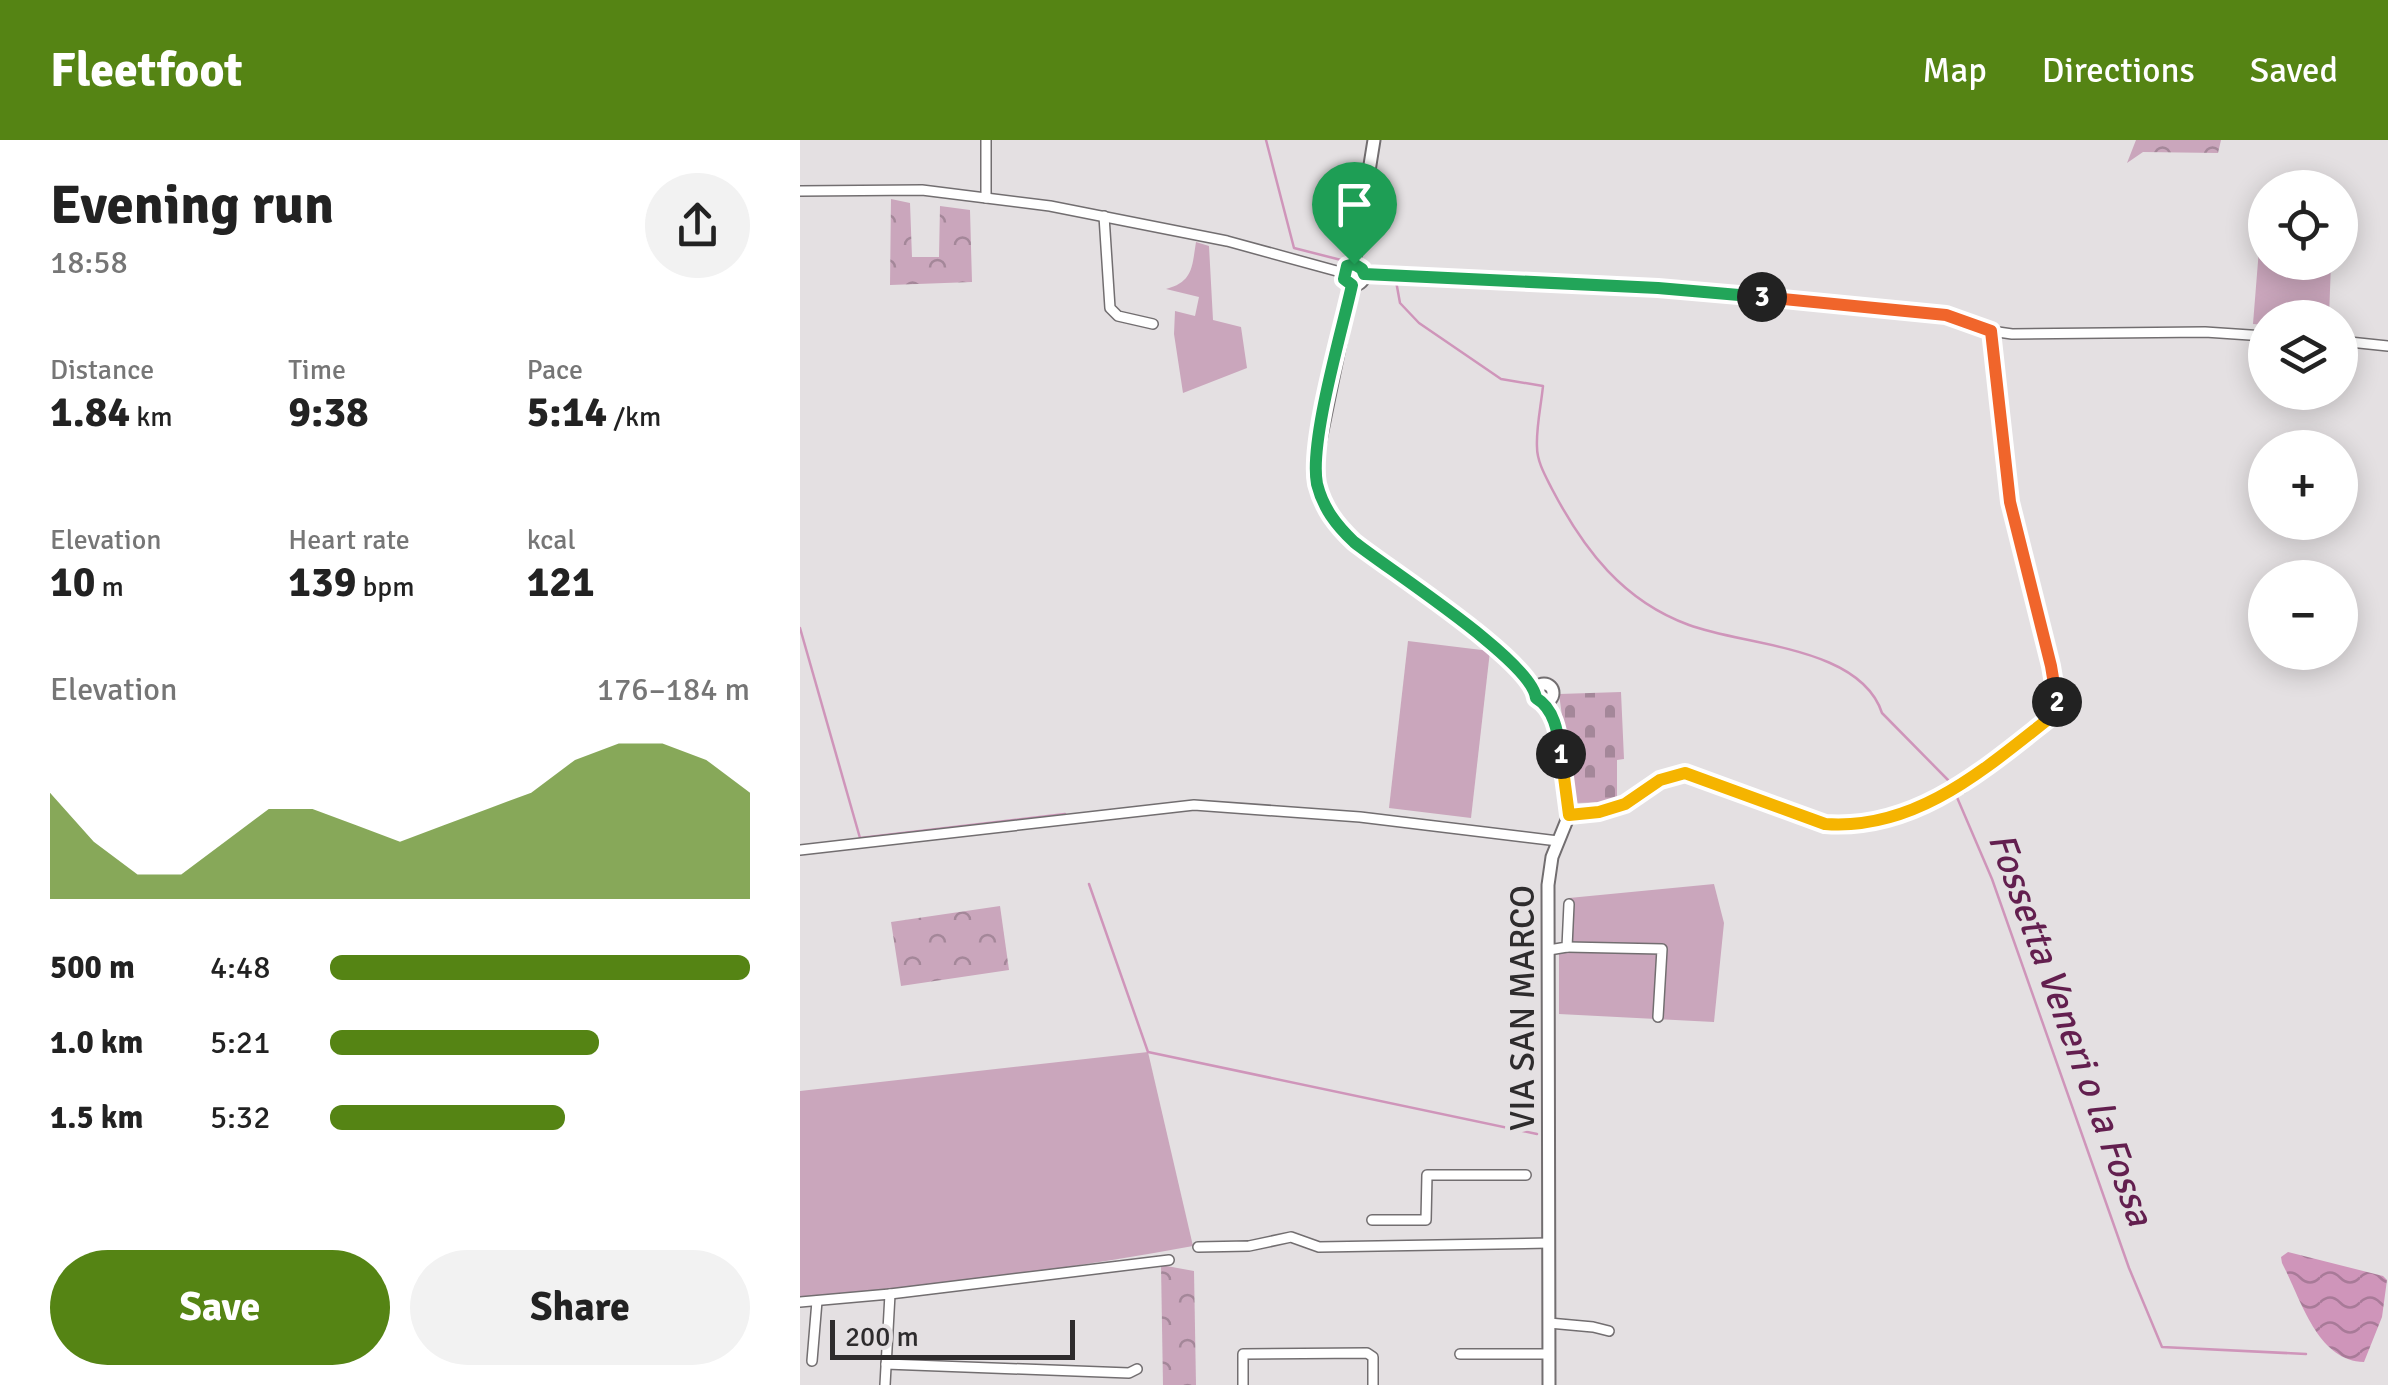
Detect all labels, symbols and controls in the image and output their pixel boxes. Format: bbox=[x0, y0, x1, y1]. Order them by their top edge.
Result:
text: Fleetfoot bbox=[50, 41, 242, 100]
text: Map bbox=[1922, 49, 1987, 92]
text: Directions bbox=[2042, 49, 2195, 92]
text: Saved bbox=[2250, 49, 2338, 92]
pin bbox=[1312, 162, 1397, 265]
map controls bbox=[2248, 170, 2358, 670]
button: locate bbox=[2248, 170, 2358, 280]
text: Evening run bbox=[50, 171, 334, 239]
button: share bbox=[645, 173, 750, 278]
icon: arrive bbox=[1327, 177, 1382, 232]
text: 18:58 bbox=[50, 243, 128, 282]
pin: 3 bbox=[1737, 272, 1787, 322]
text: 3 bbox=[1754, 280, 1770, 314]
button: layers bbox=[2248, 300, 2358, 410]
text: Distance bbox=[50, 353, 154, 387]
text: Time bbox=[288, 353, 346, 387]
text: Pace bbox=[527, 353, 583, 387]
text: 1.84 bbox=[50, 387, 130, 438]
text: 9:38 bbox=[288, 387, 369, 438]
text: 5:14 bbox=[527, 387, 607, 438]
text: km bbox=[130, 400, 173, 434]
text: /km bbox=[607, 400, 661, 434]
button: + bbox=[2248, 430, 2358, 540]
text: Elevation bbox=[50, 523, 162, 557]
text: Heart rate bbox=[288, 523, 410, 557]
text: kcal bbox=[527, 523, 576, 557]
text: 10 bbox=[50, 557, 95, 608]
text: 139 bbox=[288, 557, 356, 608]
text: 121 bbox=[527, 557, 595, 608]
button: − bbox=[2248, 560, 2358, 670]
text: m bbox=[95, 570, 124, 604]
text: bpm bbox=[356, 570, 414, 604]
text: Elevation bbox=[50, 670, 177, 709]
text: 176–184 m bbox=[597, 670, 750, 709]
pin: 2 bbox=[2032, 677, 2082, 727]
text: 2 bbox=[2049, 685, 2065, 719]
pin: 1 bbox=[1536, 729, 1586, 779]
text: 1 bbox=[1553, 737, 1569, 771]
water label: Fossetta Veneri o la Fossa bbox=[1978, 826, 2165, 1234]
street label: VIA SAN MARCO bbox=[1501, 885, 1544, 1131]
text: 500 m bbox=[50, 948, 135, 987]
text: 4:48 bbox=[210, 948, 270, 987]
text: 1.0 km bbox=[50, 1023, 143, 1062]
text: 5:21 bbox=[210, 1023, 270, 1062]
text: 1.5 km bbox=[50, 1098, 143, 1137]
text: 5:32 bbox=[210, 1098, 270, 1137]
button: Save bbox=[50, 1250, 390, 1365]
button: Share bbox=[410, 1250, 750, 1365]
scale bar bbox=[830, 1315, 1075, 1360]
text: 200 m bbox=[845, 1320, 919, 1354]

